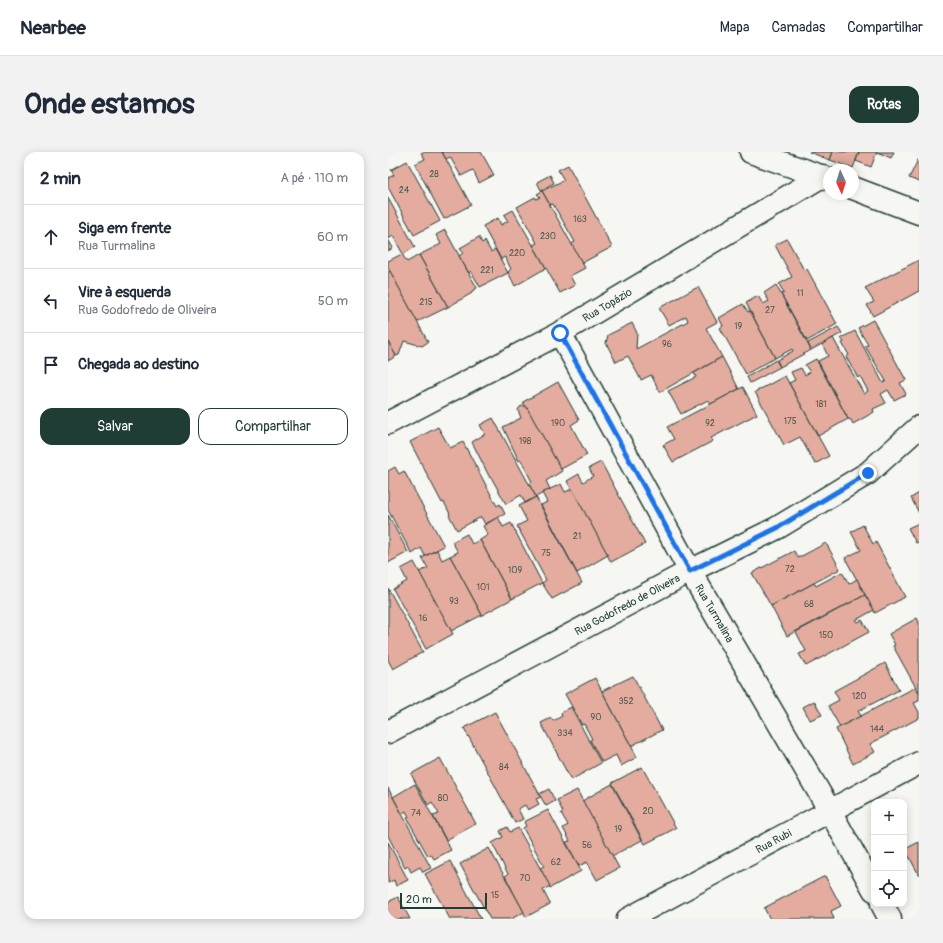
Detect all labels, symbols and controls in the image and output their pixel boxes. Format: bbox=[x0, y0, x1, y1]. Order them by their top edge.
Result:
text: Nearbee bbox=[20, 16, 86, 40]
text: Mapa bbox=[720, 19, 749, 36]
text: Camadas bbox=[771, 19, 825, 36]
text: Compartilhar bbox=[847, 19, 923, 36]
button: Rotas bbox=[849, 86, 919, 123]
text: Onde estamos bbox=[24, 87, 195, 122]
north arrow bbox=[823, 164, 859, 200]
text: 2 min bbox=[40, 168, 81, 189]
house number: 28 bbox=[429, 169, 439, 180]
text: A pé · 110 m bbox=[280, 170, 348, 186]
house number: 24 bbox=[399, 185, 410, 196]
house number: 163 bbox=[573, 214, 587, 225]
text: Siga em frente bbox=[78, 219, 171, 238]
icon: ahead bbox=[40, 226, 62, 248]
text: 60 m bbox=[317, 229, 348, 245]
house number: 230 bbox=[540, 231, 556, 242]
text: Rua Turmalina bbox=[78, 238, 155, 254]
house number: 220 bbox=[509, 248, 525, 259]
house number: 221 bbox=[480, 265, 494, 276]
text: Vire à esquerda bbox=[78, 283, 171, 302]
street label: Rua Topázio bbox=[580, 285, 634, 325]
house number: 11 bbox=[796, 288, 804, 299]
icon: left bbox=[40, 290, 62, 312]
text: 50 m bbox=[318, 293, 348, 309]
house number: 215 bbox=[419, 297, 433, 308]
text: Rua Godofredo de Oliveira bbox=[78, 302, 217, 318]
house number: 27 bbox=[765, 305, 775, 316]
house number: 19 bbox=[734, 321, 742, 332]
route start bbox=[551, 324, 569, 342]
house number: 96 bbox=[662, 339, 672, 350]
icon: arrive bbox=[40, 354, 62, 376]
text: Chegada ao destino bbox=[78, 355, 199, 374]
house number: 181 bbox=[815, 399, 827, 410]
button: Salvar bbox=[40, 408, 190, 445]
button: Compartilhar bbox=[198, 408, 348, 445]
house number: 175 bbox=[783, 416, 797, 427]
house number: 190 bbox=[551, 418, 565, 429]
house number: 92 bbox=[705, 418, 715, 429]
house number: 198 bbox=[519, 436, 532, 447]
route end bbox=[859, 464, 877, 482]
house number: 21 bbox=[573, 531, 581, 542]
house number: 75 bbox=[541, 548, 551, 559]
house number: 72 bbox=[785, 564, 795, 575]
house number: 109 bbox=[508, 565, 523, 576]
street label: Rua Godofredo de Oliveira bbox=[572, 572, 682, 638]
house number: 101 bbox=[476, 582, 490, 593]
street label: Rua Turmalina bbox=[692, 582, 736, 645]
house number: 93 bbox=[449, 596, 459, 607]
house number: 68 bbox=[804, 599, 814, 610]
house number: 16 bbox=[419, 613, 427, 624]
house number: 150 bbox=[819, 630, 833, 641]
house number: 120 bbox=[852, 691, 866, 702]
house number: 352 bbox=[619, 696, 633, 707]
house number: 90 bbox=[591, 712, 601, 723]
house number: 144 bbox=[870, 724, 885, 735]
house number: 334 bbox=[557, 728, 573, 739]
house number: 84 bbox=[499, 762, 510, 773]
house number: 80 bbox=[438, 793, 448, 804]
map controls bbox=[871, 799, 907, 907]
button: + bbox=[871, 799, 907, 835]
house number: 20 bbox=[642, 806, 654, 817]
house number: 74 bbox=[411, 808, 422, 819]
house number: 19 bbox=[614, 824, 622, 835]
street label: Rua Rubi bbox=[754, 827, 794, 856]
button: − bbox=[871, 835, 907, 871]
house number: 56 bbox=[582, 840, 592, 851]
house number: 62 bbox=[551, 857, 561, 868]
button: locate bbox=[871, 871, 907, 907]
house number: 70 bbox=[520, 873, 530, 884]
house number: 15 bbox=[491, 890, 499, 901]
scale bar bbox=[400, 891, 487, 910]
text: 20 m bbox=[406, 893, 432, 906]

